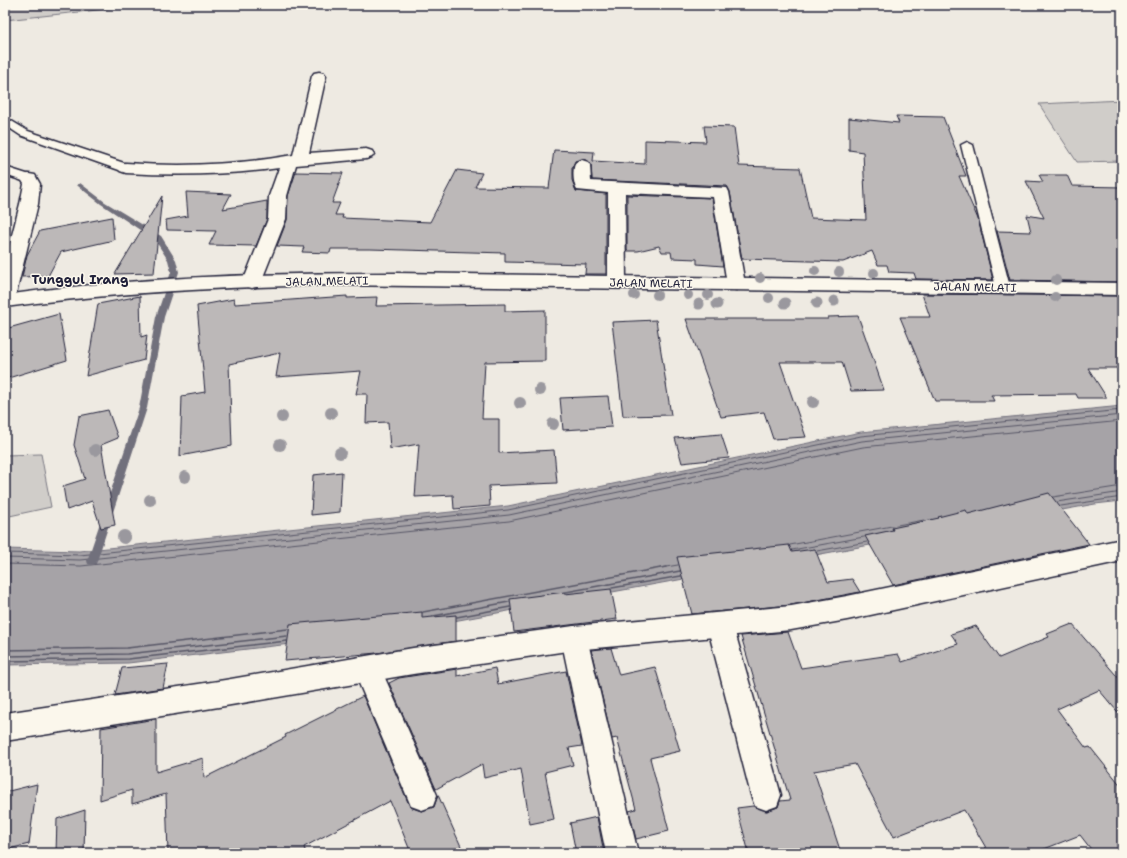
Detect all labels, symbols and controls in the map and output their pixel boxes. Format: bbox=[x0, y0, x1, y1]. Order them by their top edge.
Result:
district label: Tunggul Irang bbox=[32, 271, 129, 288]
street label: JALAN MELATI bbox=[285, 273, 369, 290]
street label: JALAN MELATI bbox=[609, 275, 693, 292]
street label: JALAN MELATI bbox=[933, 279, 1017, 296]

